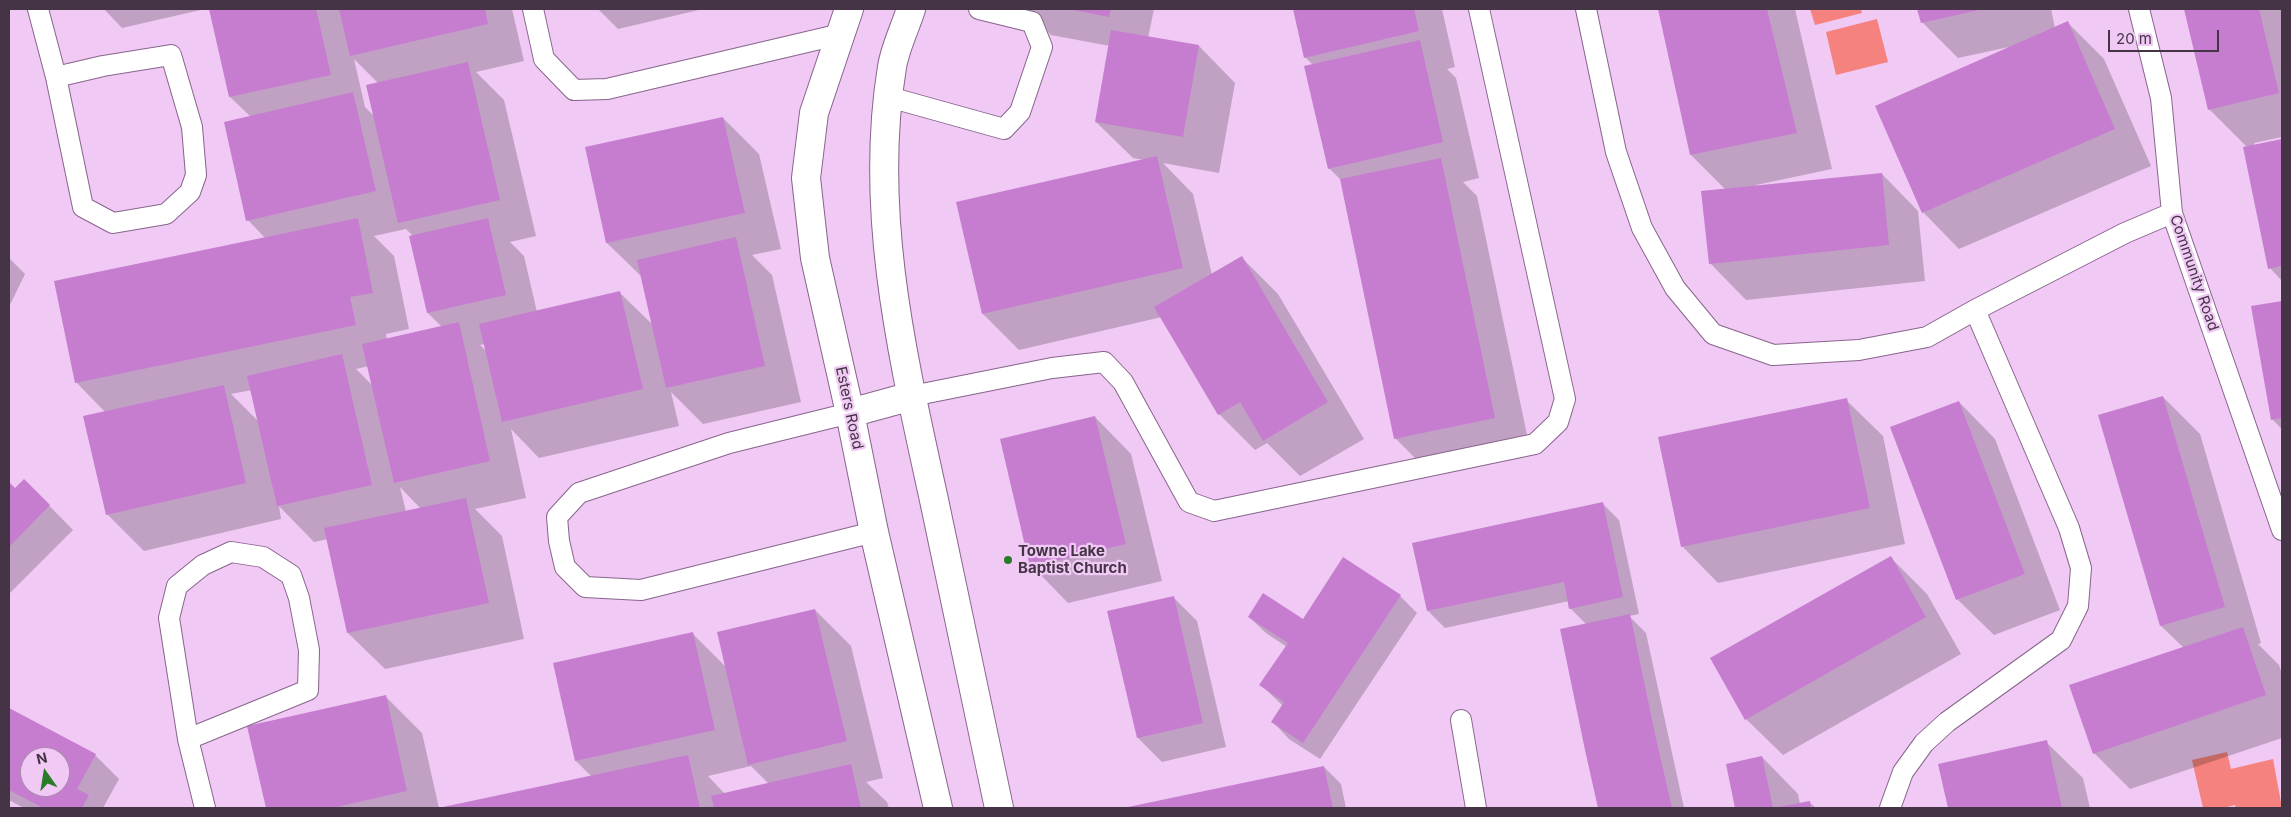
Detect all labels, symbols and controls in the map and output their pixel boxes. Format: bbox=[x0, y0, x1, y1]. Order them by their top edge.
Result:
scale bar bbox=[2111, 20, 2222, 52]
text: 20 m bbox=[2116, 29, 2152, 48]
street label: Community Road bbox=[2166, 213, 2222, 333]
street label: Esters Road bbox=[831, 365, 867, 451]
place label: Towne Lake Baptist Church bbox=[1018, 542, 1127, 577]
marker: Towne Lake Baptist Church bbox=[1002, 554, 1014, 566]
north arrow bbox=[20, 747, 70, 797]
text: N bbox=[35, 748, 49, 767]

